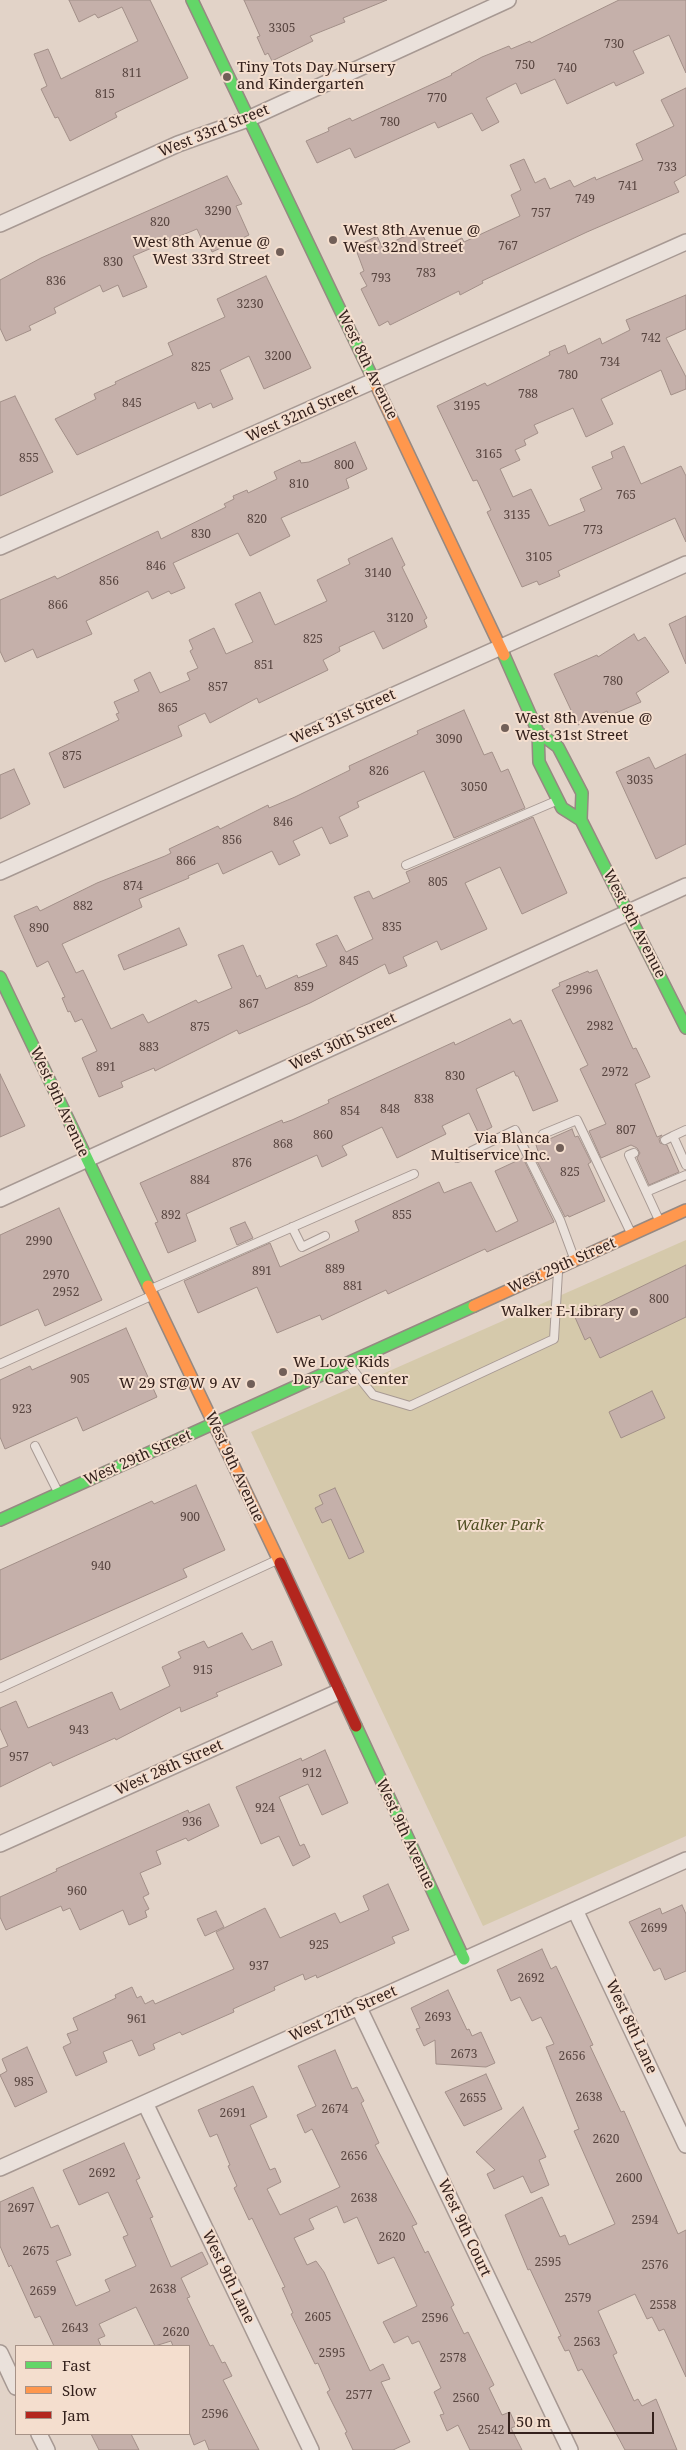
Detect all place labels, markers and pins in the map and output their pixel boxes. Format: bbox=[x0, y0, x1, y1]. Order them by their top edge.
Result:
place label: Tiny Tots Day Nursery and Kindergarten bbox=[237, 59, 396, 94]
marker: Tiny Tots Day Nursery and Kindergarten bbox=[221, 71, 233, 83]
place label: West 8th Avenue @ West 32nd Street bbox=[343, 222, 480, 257]
place label: West 8th Avenue @ West 33rd Street bbox=[133, 234, 270, 269]
marker: West 8th Avenue @ West 32nd Street bbox=[327, 234, 339, 246]
marker: West 8th Avenue @ West 33rd Street bbox=[274, 246, 286, 258]
place label: West 8th Avenue @ West 31st Street bbox=[515, 710, 652, 745]
marker: West 8th Avenue @ West 31st Street bbox=[499, 722, 511, 734]
place label: Via Blanca Multiservice Inc. bbox=[431, 1130, 550, 1165]
marker: Via Blanca Multiservice Inc. bbox=[554, 1142, 566, 1154]
place label: Walker E-Library bbox=[501, 1303, 624, 1321]
marker: Walker E-Library bbox=[628, 1306, 640, 1318]
place label: We Love Kids Day Care Center bbox=[293, 1354, 408, 1389]
marker: We Love Kids Day Care Center bbox=[277, 1366, 289, 1378]
place label: W 29 ST@W 9 AV bbox=[119, 1375, 241, 1393]
marker: W 29 ST@W 9 AV bbox=[245, 1378, 257, 1390]

